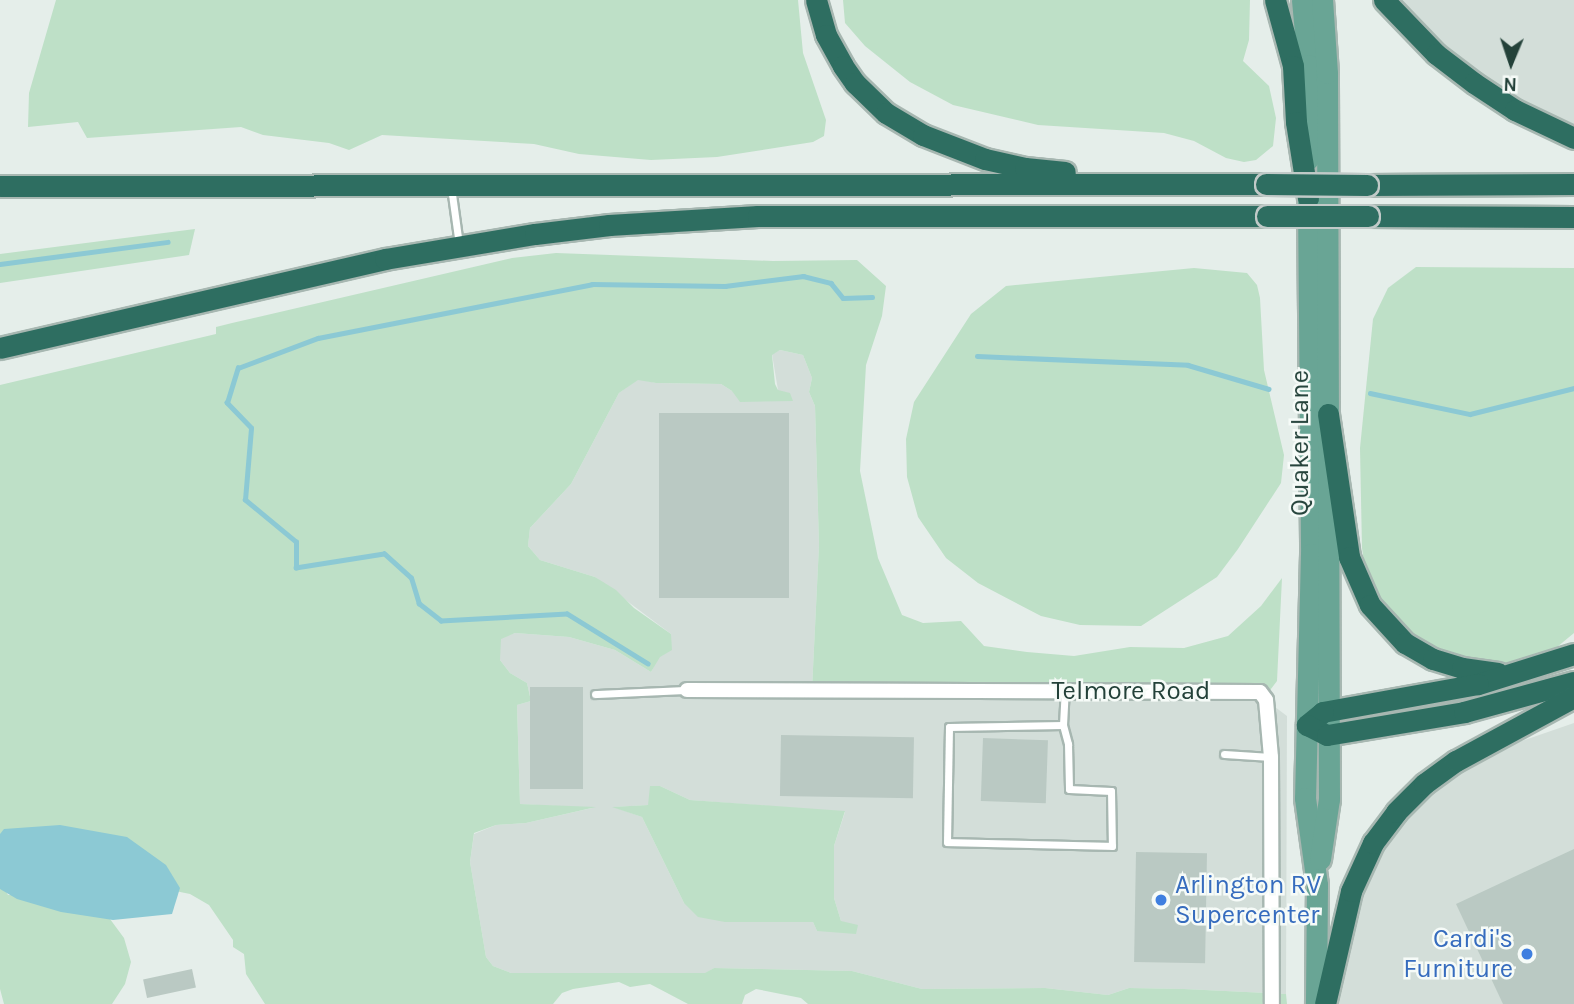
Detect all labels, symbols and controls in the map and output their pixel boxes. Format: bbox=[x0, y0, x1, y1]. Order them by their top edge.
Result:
north arrow bbox=[1476, 28, 1546, 98]
text: N bbox=[1503, 73, 1517, 95]
street label: Quaker Lane bbox=[1284, 370, 1316, 516]
street label: Telmore Road bbox=[1051, 675, 1211, 707]
place label: Arlington RV Supercenter bbox=[1175, 869, 1321, 931]
marker: Arlington RV Supercenter bbox=[1153, 892, 1169, 908]
place label: Cardi's Furniture bbox=[1403, 923, 1513, 984]
marker: Cardi's Furniture bbox=[1519, 946, 1535, 962]

